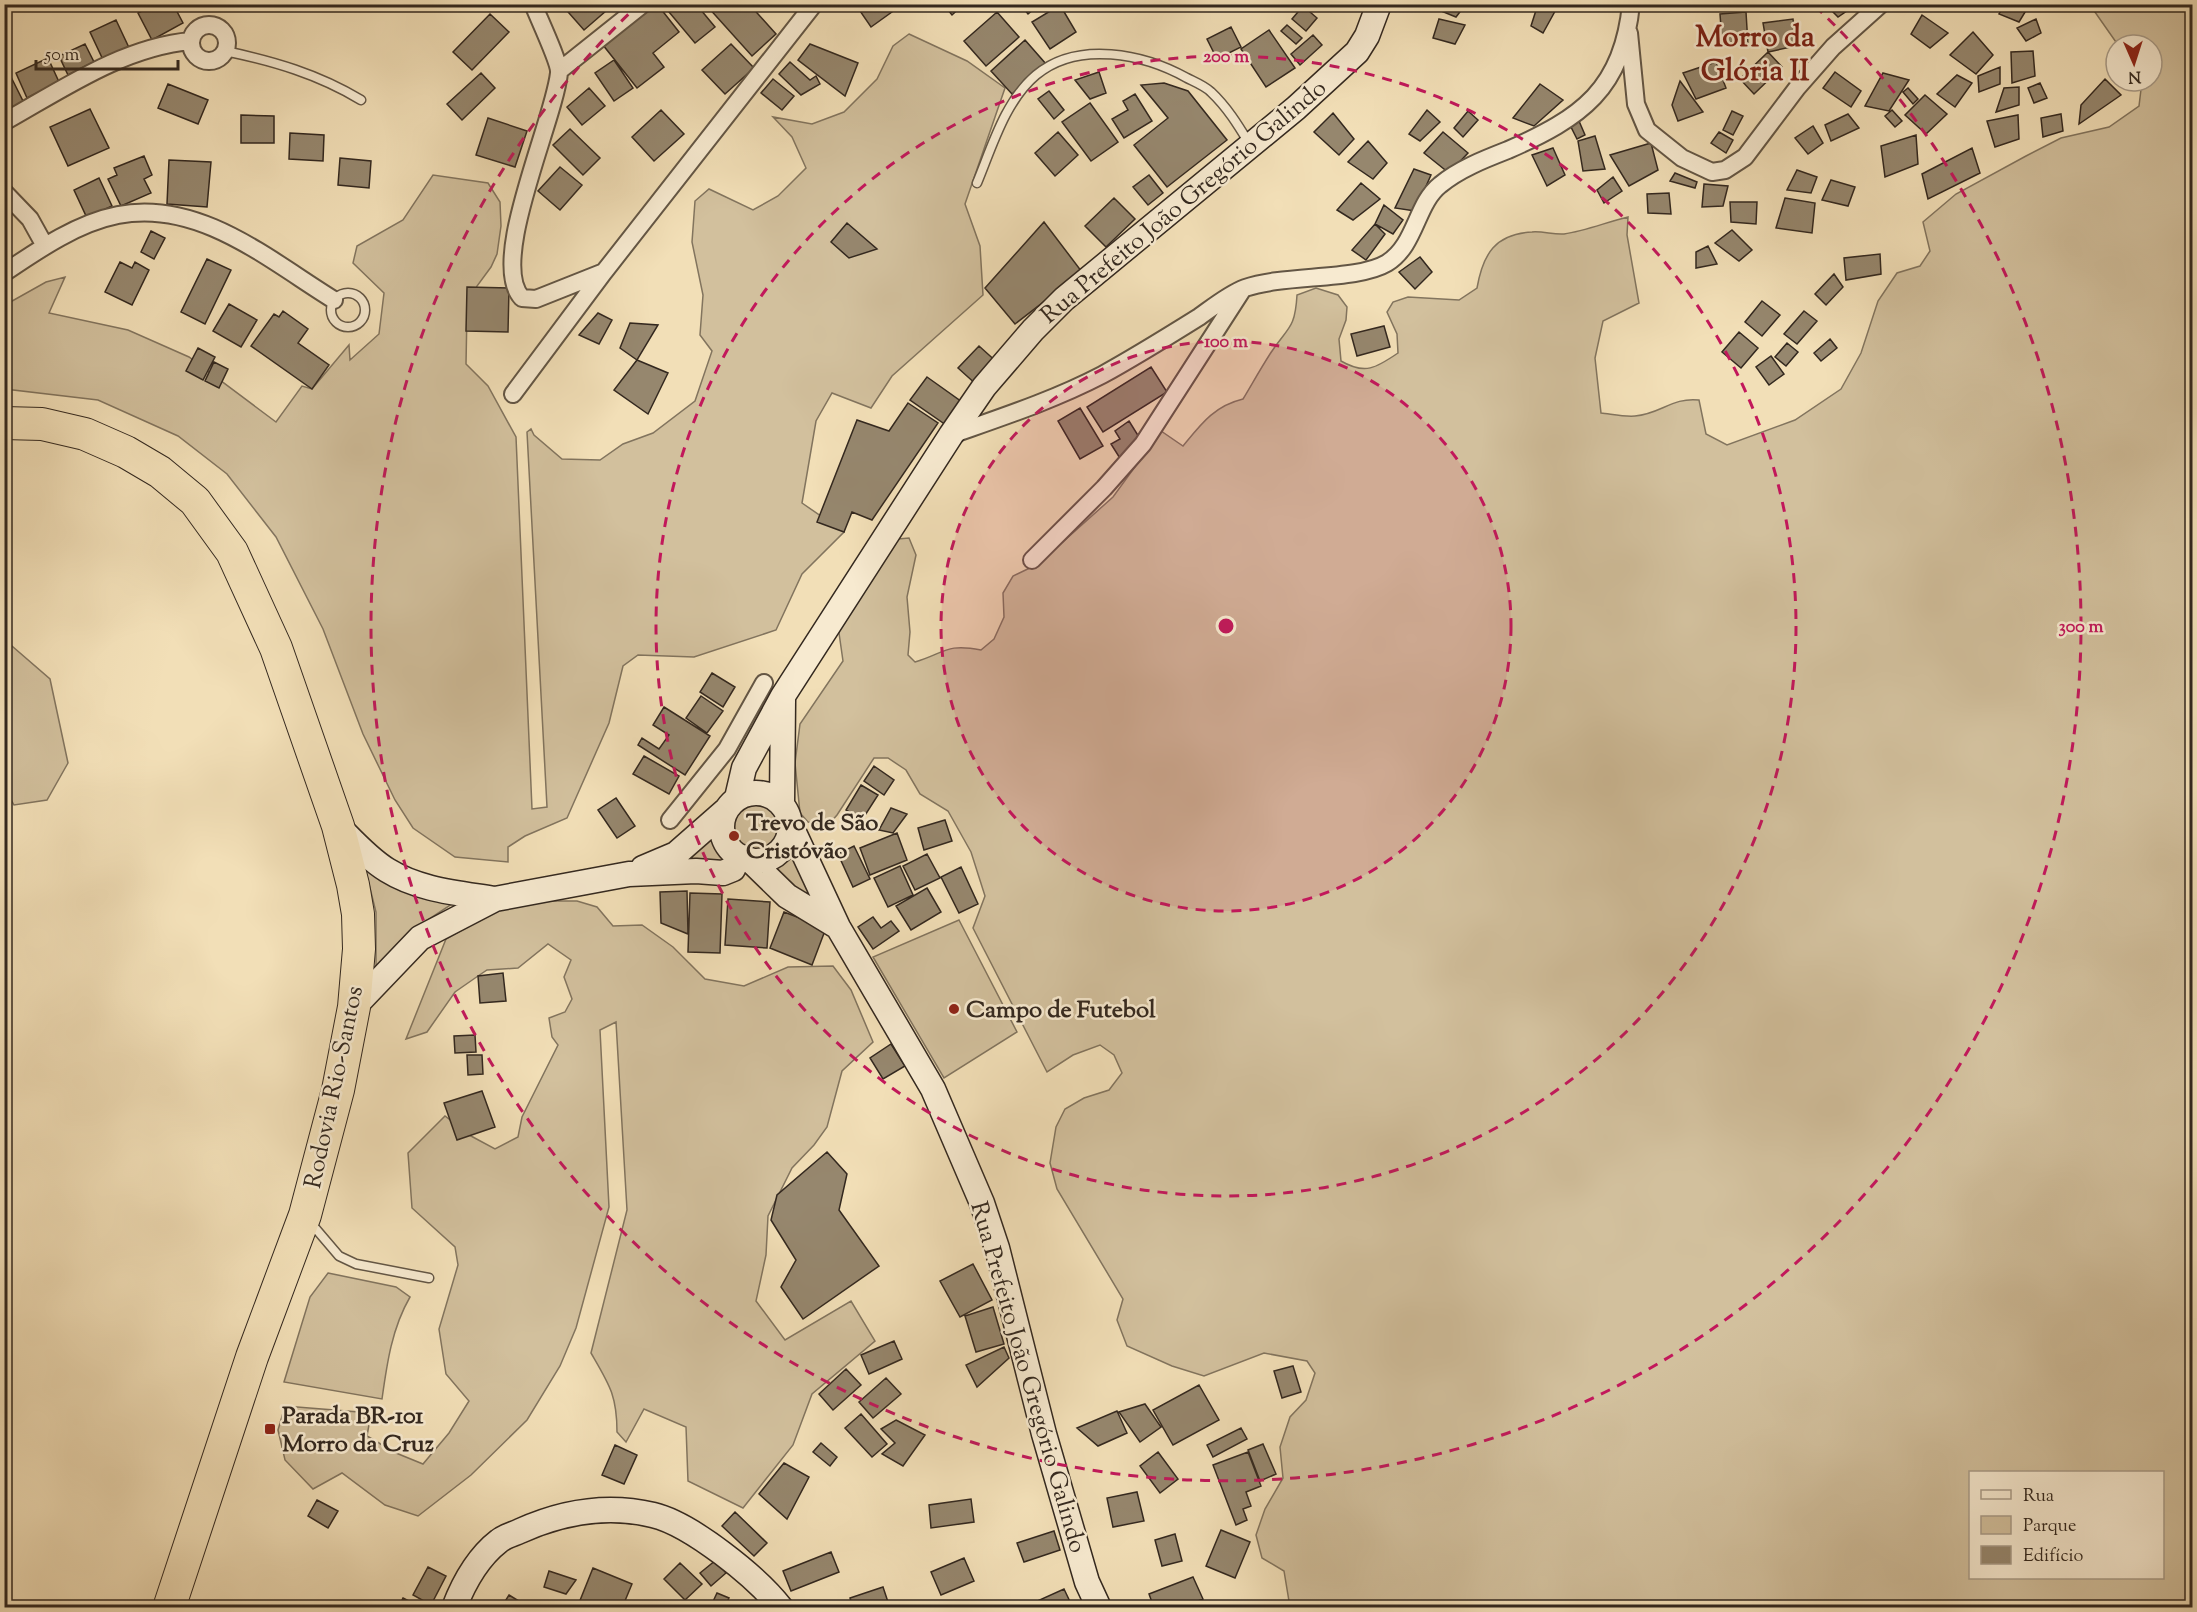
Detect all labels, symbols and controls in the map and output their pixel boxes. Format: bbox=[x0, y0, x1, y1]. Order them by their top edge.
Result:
district label: Morro da Glória II bbox=[1695, 17, 1815, 94]
scale bar bbox=[36, 33, 178, 71]
north arrow bbox=[2104, 33, 2164, 93]
text: 50 m bbox=[44, 43, 80, 69]
text: 200 m bbox=[1203, 45, 1249, 71]
text: N bbox=[2127, 64, 2142, 87]
street label: Rua Prefeito João Gregório Galindo bbox=[1034, 72, 1335, 333]
text: 100 m bbox=[1204, 330, 1248, 356]
text: 300 m bbox=[2059, 615, 2104, 641]
centre of rings bbox=[1216, 616, 1236, 636]
place label: Trevo de São Cristóvão bbox=[746, 807, 878, 869]
marker: Trevo de São Cristóvão bbox=[727, 829, 741, 843]
street label: Rodovia Rio-Santos bbox=[297, 983, 373, 1192]
place label: Campo de Futebol bbox=[966, 994, 1156, 1028]
marker: Campo de Futebol bbox=[947, 1002, 961, 1016]
street label: Rua Prefeito João Gregório Galindo bbox=[961, 1198, 1094, 1557]
place label: Parada BR-101 Morro da Cruz bbox=[282, 1400, 434, 1462]
marker: Parada BR-101 Morro da Cruz bbox=[263, 1422, 277, 1436]
legend bbox=[1969, 1471, 2164, 1579]
text: Rua bbox=[2023, 1484, 2054, 1510]
text: Parque bbox=[2023, 1514, 2076, 1540]
text: Edifício bbox=[2023, 1544, 2084, 1570]

